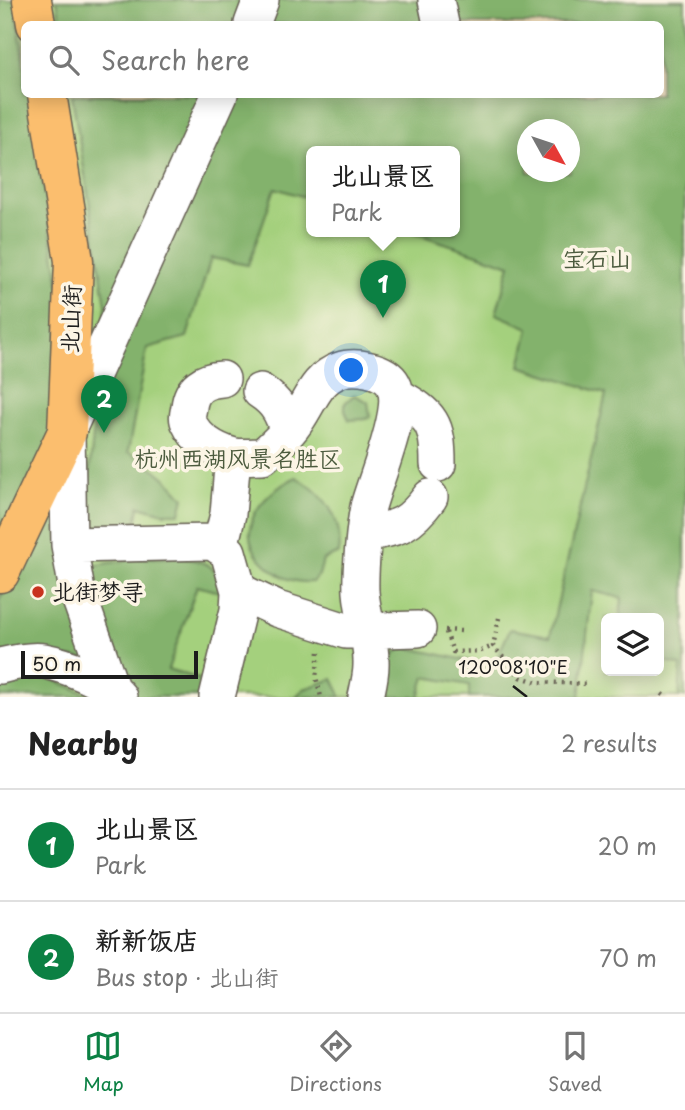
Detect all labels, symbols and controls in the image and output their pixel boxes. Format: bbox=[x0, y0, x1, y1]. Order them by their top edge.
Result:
search box bbox=[21, 21, 664, 98]
text: Search here bbox=[101, 40, 250, 79]
icon: search bbox=[45, 41, 83, 79]
north arrow bbox=[517, 119, 580, 182]
popup bbox=[306, 146, 460, 237]
text: 北山景区 bbox=[331, 155, 435, 194]
text: Park bbox=[331, 194, 382, 229]
park label: 宝石山 bbox=[563, 240, 632, 275]
pin: 1 bbox=[360, 260, 406, 318]
street label: 北山街 bbox=[51, 284, 88, 354]
your location bbox=[334, 353, 368, 387]
pin: 2 bbox=[81, 375, 127, 433]
park label: 杭州西湖风景名胜区 bbox=[135, 440, 342, 475]
place label: 北街梦寻 bbox=[52, 573, 144, 608]
marker: 北街梦寻 bbox=[30, 584, 46, 600]
map controls bbox=[601, 613, 664, 676]
button: layers bbox=[601, 613, 664, 676]
scale bar bbox=[21, 648, 198, 680]
text: 50 m bbox=[32, 649, 81, 677]
text: 120°08'10"E bbox=[458, 653, 568, 680]
text: Nearby bbox=[28, 720, 138, 765]
text: 2 results bbox=[561, 725, 657, 760]
text: 北山景区 bbox=[95, 808, 199, 847]
text: 1 bbox=[46, 828, 57, 863]
text: 20 m bbox=[598, 828, 657, 863]
text: Park bbox=[95, 847, 146, 882]
text: 新新饭店 bbox=[95, 920, 199, 959]
text: 2 bbox=[43, 940, 59, 975]
text: 70 m bbox=[599, 940, 657, 975]
text: Bus stop · 北山街 bbox=[95, 959, 278, 994]
tab: Map bbox=[83, 1027, 124, 1097]
tab: Directions bbox=[290, 1027, 382, 1097]
tab: Saved bbox=[548, 1027, 602, 1097]

